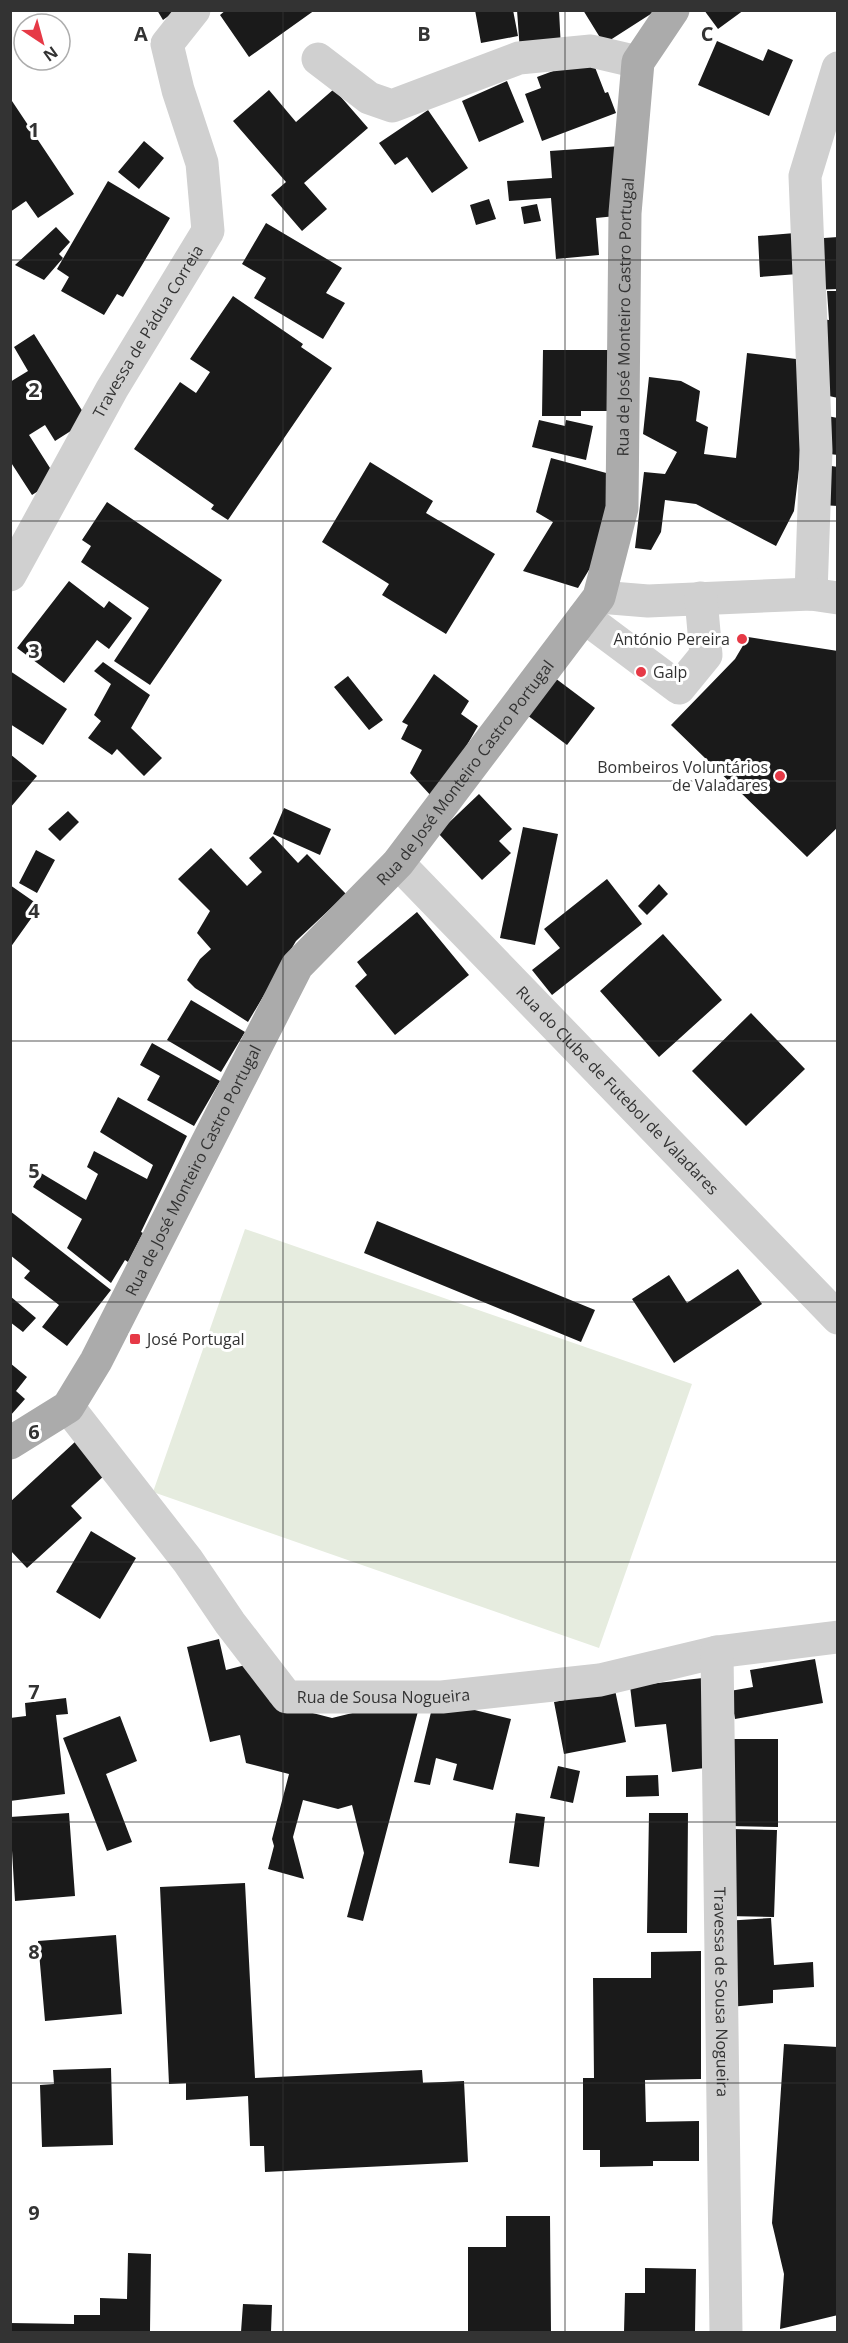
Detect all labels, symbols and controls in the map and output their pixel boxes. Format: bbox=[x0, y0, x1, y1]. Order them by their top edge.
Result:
north arrow bbox=[12, 12, 72, 72]
text: A bbox=[134, 20, 148, 47]
text: B bbox=[417, 20, 431, 47]
text: C bbox=[701, 20, 714, 47]
text: N bbox=[39, 41, 63, 67]
text: 1 bbox=[28, 116, 40, 143]
street label: Rua de José Monteiro Castro Portugal bbox=[612, 177, 639, 456]
street label: Travessa de Pádua Correia bbox=[87, 241, 208, 422]
text: 2 bbox=[28, 376, 40, 403]
place label: António Pereira bbox=[614, 628, 730, 650]
marker: António Pereira bbox=[735, 632, 749, 646]
text: 3 bbox=[28, 637, 40, 664]
street label: Rua de José Monteiro Castro Portugal bbox=[371, 655, 559, 890]
place label: Galp bbox=[653, 661, 687, 683]
marker: Galp bbox=[634, 665, 648, 679]
place label: Bombeiros Voluntários de Valadares bbox=[597, 756, 768, 796]
marker: Bombeiros Voluntários de Valadares bbox=[773, 769, 787, 783]
text: 4 bbox=[28, 897, 40, 924]
street label: Rua do Clube de Futebol de Valadares bbox=[512, 981, 724, 1199]
street label: Rua de José Monteiro Castro Portugal bbox=[120, 1041, 266, 1300]
text: 5 bbox=[28, 1157, 40, 1184]
place label: José Portugal bbox=[145, 1328, 245, 1350]
marker: José Portugal bbox=[128, 1332, 142, 1346]
text: 6 bbox=[28, 1418, 40, 1445]
text: 7 bbox=[28, 1678, 40, 1705]
street label: Rua de Sousa Nogueira bbox=[297, 1683, 471, 1708]
street label: Travessa de Sousa Nogueira bbox=[709, 1887, 734, 2097]
text: 8 bbox=[28, 1938, 40, 1965]
text: 9 bbox=[28, 2199, 40, 2226]

